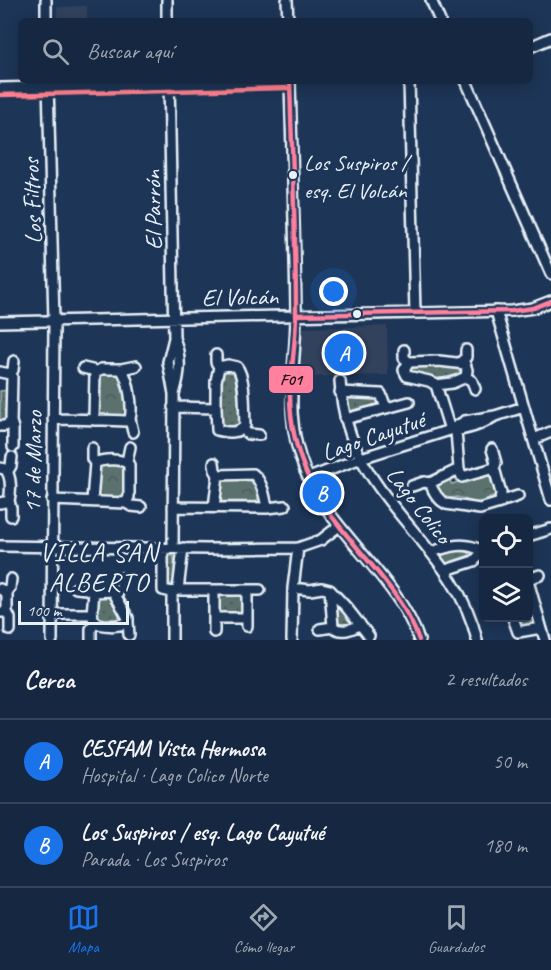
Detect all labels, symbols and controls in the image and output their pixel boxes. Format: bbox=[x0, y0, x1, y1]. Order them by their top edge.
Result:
search box bbox=[18, 18, 533, 84]
icon: search bbox=[39, 35, 72, 68]
text: Buscar aquí bbox=[87, 37, 173, 65]
place label: Los Suspiros / esq. El Volcán bbox=[304, 149, 413, 205]
street label: Los Filtros bbox=[15, 156, 48, 244]
street label: El Parrón bbox=[137, 169, 169, 250]
marker: Los Suspiros / esq. El Volcán bbox=[287, 169, 299, 181]
your location bbox=[319, 277, 348, 306]
street label: El Volcán bbox=[202, 281, 280, 313]
unlabelled marker bbox=[351, 308, 363, 320]
pin: A bbox=[324, 330, 364, 376]
line badge: F01 bbox=[268, 365, 314, 394]
text: F01 bbox=[280, 370, 304, 390]
street label: Lago Cayutué bbox=[318, 403, 432, 468]
street label: 17 de Marzo bbox=[17, 409, 49, 513]
street label: Lago Colico bbox=[380, 460, 460, 551]
pin: B bbox=[302, 470, 342, 516]
map controls bbox=[479, 514, 533, 622]
button: locate bbox=[479, 514, 533, 568]
district label: VILLA SAN ALBERTO bbox=[39, 536, 161, 599]
button: layers bbox=[479, 568, 533, 622]
scale bar bbox=[18, 598, 129, 626]
text: 100 m bbox=[27, 601, 61, 621]
text: Cerca bbox=[24, 663, 74, 696]
text: 2 resultados bbox=[445, 667, 527, 692]
text: CESFAM Vista Hermosa bbox=[81, 735, 265, 763]
text: A bbox=[38, 749, 49, 774]
text: 50 m bbox=[493, 749, 527, 774]
text: Hospital · Lago Colico Norte bbox=[81, 763, 268, 788]
text: Los Suspiros / esq. Lago Cayutué bbox=[81, 819, 324, 847]
text: B bbox=[38, 833, 49, 858]
text: 180 m bbox=[484, 833, 527, 858]
text: Parada · Los Suspiros bbox=[81, 847, 226, 872]
tab: Mapa bbox=[67, 901, 100, 957]
tab: Cómo llegar bbox=[234, 901, 294, 957]
tab: Guardados bbox=[428, 901, 484, 957]

